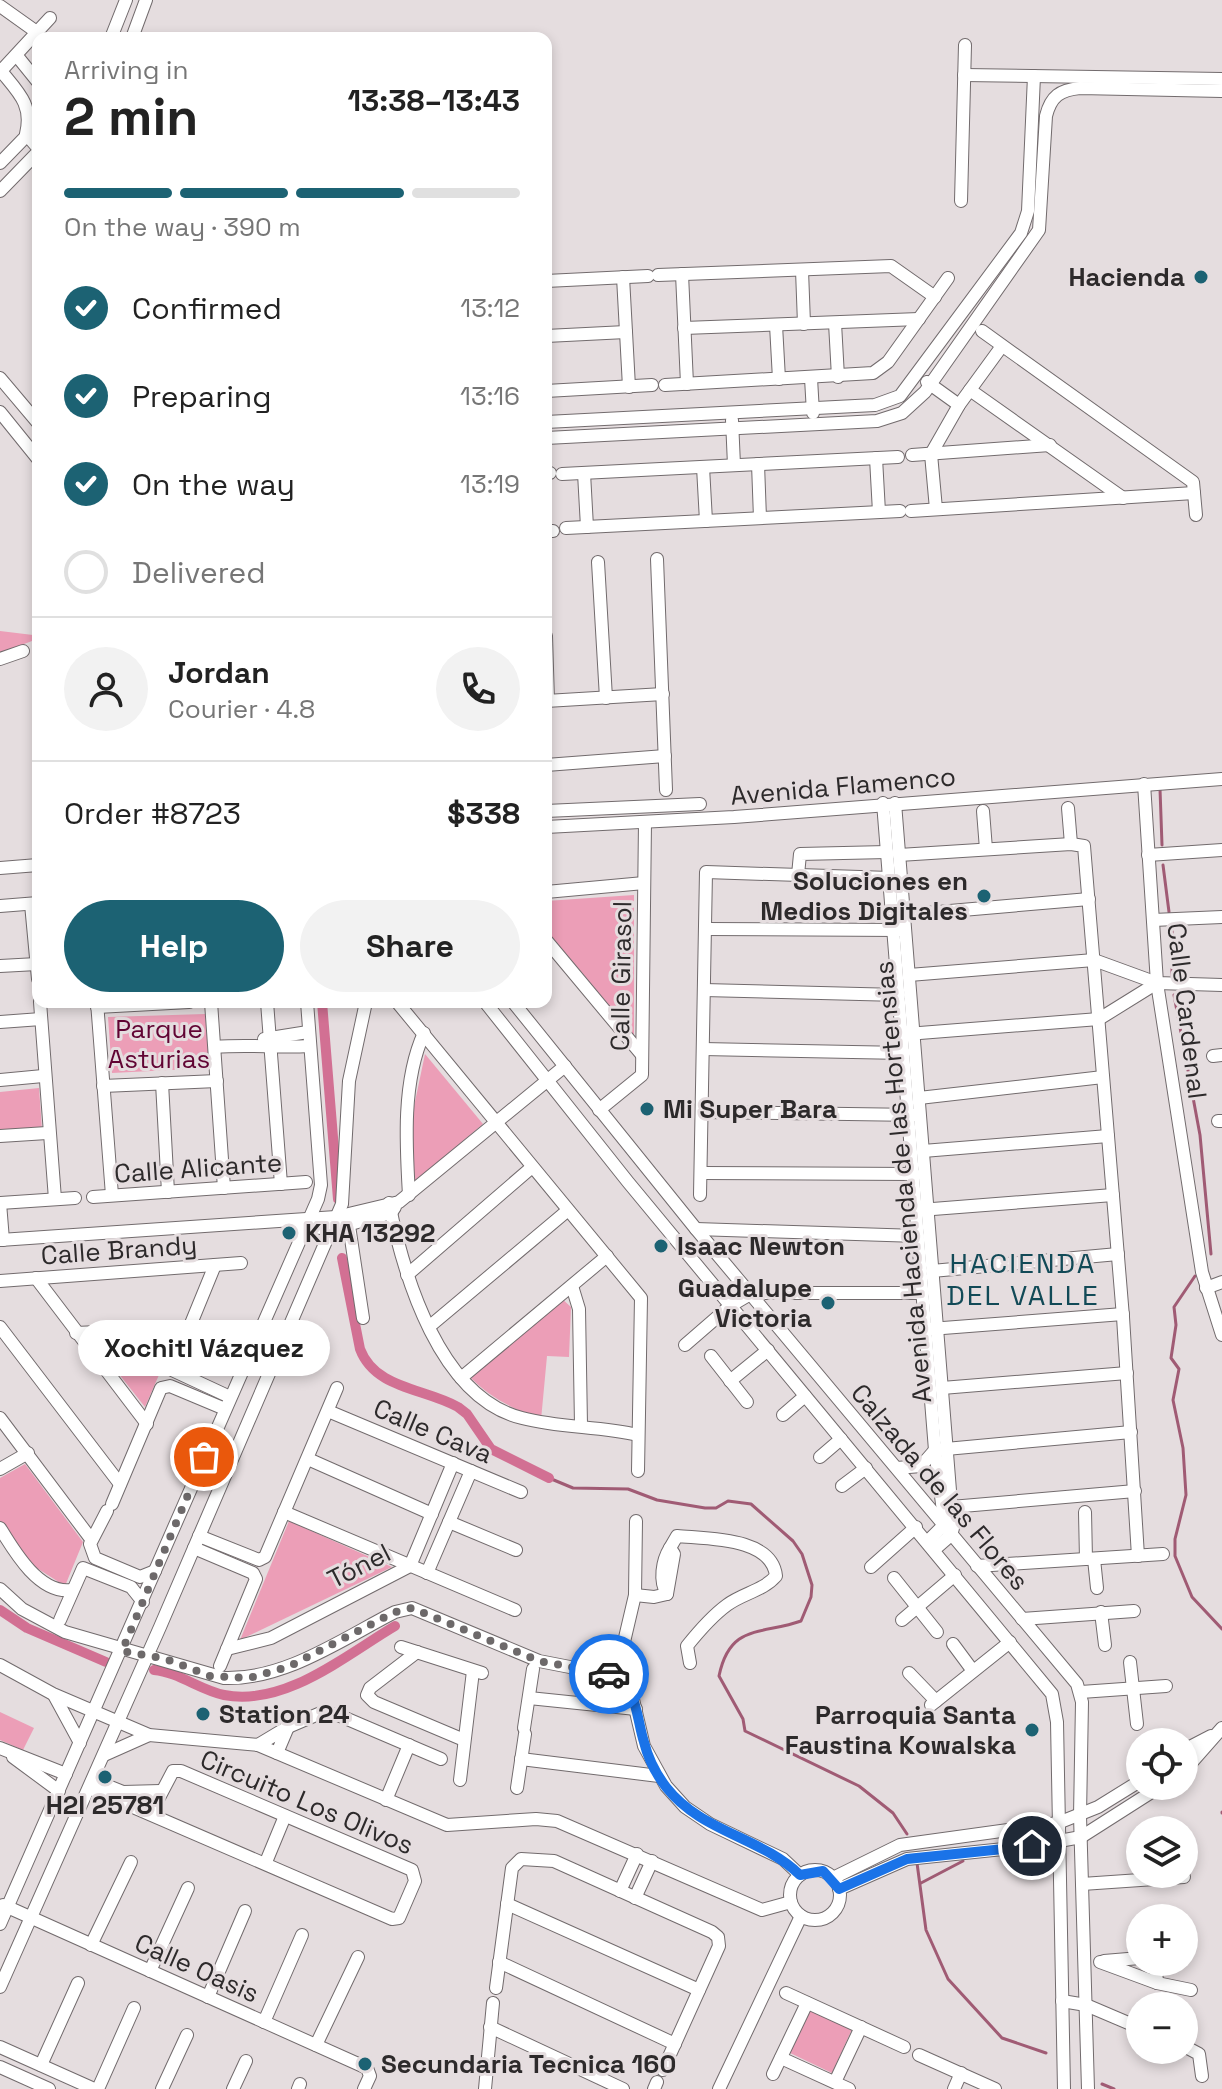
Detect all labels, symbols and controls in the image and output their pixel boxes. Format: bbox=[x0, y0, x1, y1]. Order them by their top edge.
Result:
text: Arriving in bbox=[64, 53, 188, 87]
text: 13:38–13:43 bbox=[347, 81, 520, 120]
text: 2 min bbox=[64, 84, 198, 150]
text: On the way · 390 m bbox=[64, 210, 301, 244]
place label: Hacienda bbox=[1068, 260, 1185, 294]
marker: Hacienda bbox=[1192, 268, 1210, 286]
icon: check bbox=[64, 286, 108, 330]
text: Confirmed bbox=[132, 289, 282, 328]
text: 13:12 bbox=[460, 291, 520, 325]
icon: check bbox=[64, 374, 108, 418]
text: Preparing bbox=[132, 377, 271, 416]
text: 13:16 bbox=[460, 379, 520, 413]
icon: check bbox=[64, 462, 108, 506]
text: On the way bbox=[132, 465, 295, 504]
text: 13:19 bbox=[460, 467, 520, 501]
text: Delivered bbox=[132, 553, 266, 592]
button: person bbox=[64, 647, 148, 731]
button: phone bbox=[436, 647, 520, 731]
text: Jordan bbox=[168, 653, 270, 692]
text: Courier · 4.8 bbox=[168, 692, 315, 726]
street label: Avenida Flamenco bbox=[729, 759, 957, 813]
text: Order #8723 bbox=[64, 794, 241, 833]
text: $338 bbox=[447, 794, 520, 833]
place label: Soluciones en Medios Digitales bbox=[760, 864, 968, 928]
marker: Soluciones en Medios Digitales bbox=[975, 887, 993, 905]
button: Help bbox=[64, 900, 284, 992]
button: Share bbox=[300, 900, 520, 992]
street label: Calle Girasol bbox=[603, 901, 639, 1051]
street label: Calle Cardenal bbox=[1159, 921, 1215, 1101]
street label: Avenida Hacienda de las Hortensias bbox=[867, 960, 939, 1404]
park label: Parque Asturias bbox=[108, 1012, 210, 1076]
place label: Mi Super Bara bbox=[663, 1092, 837, 1126]
marker: Mi Super Bara bbox=[638, 1100, 656, 1118]
street label: Calle Alicante bbox=[113, 1145, 283, 1191]
place label: KHA 13292 bbox=[305, 1216, 436, 1250]
marker: KHA 13292 bbox=[280, 1224, 298, 1242]
street label: Calle Brandy bbox=[40, 1228, 198, 1272]
place label: Isaac Newton bbox=[677, 1229, 845, 1263]
marker: Isaac Newton bbox=[652, 1237, 670, 1255]
district label: HACIENDA DEL VALLE bbox=[946, 1245, 1100, 1313]
place label: Guadalupe Victoria bbox=[678, 1271, 812, 1335]
marker: Guadalupe Victoria bbox=[819, 1294, 837, 1312]
callout: Xochitl Vázquez bbox=[78, 1321, 330, 1377]
text: Xochitl Vázquez bbox=[104, 1331, 304, 1365]
street label: Calzada de las Flores bbox=[843, 1377, 1037, 1597]
street label: Calle Cava bbox=[368, 1391, 498, 1471]
pin bbox=[170, 1423, 238, 1491]
icon: bag bbox=[182, 1435, 226, 1479]
street label: Tónel bbox=[322, 1536, 396, 1596]
courier bbox=[569, 1634, 649, 1714]
icon: car bbox=[587, 1652, 631, 1696]
place label: Station 24 bbox=[219, 1697, 350, 1731]
place label: Parroquia Santa Faustina Kowalska bbox=[785, 1698, 1016, 1762]
marker: Station 24 bbox=[194, 1705, 212, 1723]
marker: Parroquia Santa Faustina Kowalska bbox=[1023, 1721, 1041, 1739]
map controls bbox=[1126, 1728, 1198, 2064]
button: locate bbox=[1126, 1728, 1198, 1800]
street label: Circuito Los Olivos bbox=[195, 1742, 419, 1862]
marker: H2I 25781 bbox=[96, 1768, 114, 1786]
place label: H2I 25781 bbox=[46, 1788, 164, 1822]
pin bbox=[998, 1812, 1066, 1880]
button: layers bbox=[1126, 1816, 1198, 1888]
icon: home bbox=[1010, 1824, 1054, 1868]
button: + bbox=[1126, 1904, 1198, 1976]
street label: Calle Oasis bbox=[130, 1926, 264, 2010]
button: − bbox=[1126, 1992, 1198, 2064]
place label: Secundaria Tecnica 160 bbox=[381, 2047, 676, 2081]
marker: Secundaria Tecnica 160 bbox=[356, 2055, 374, 2073]

